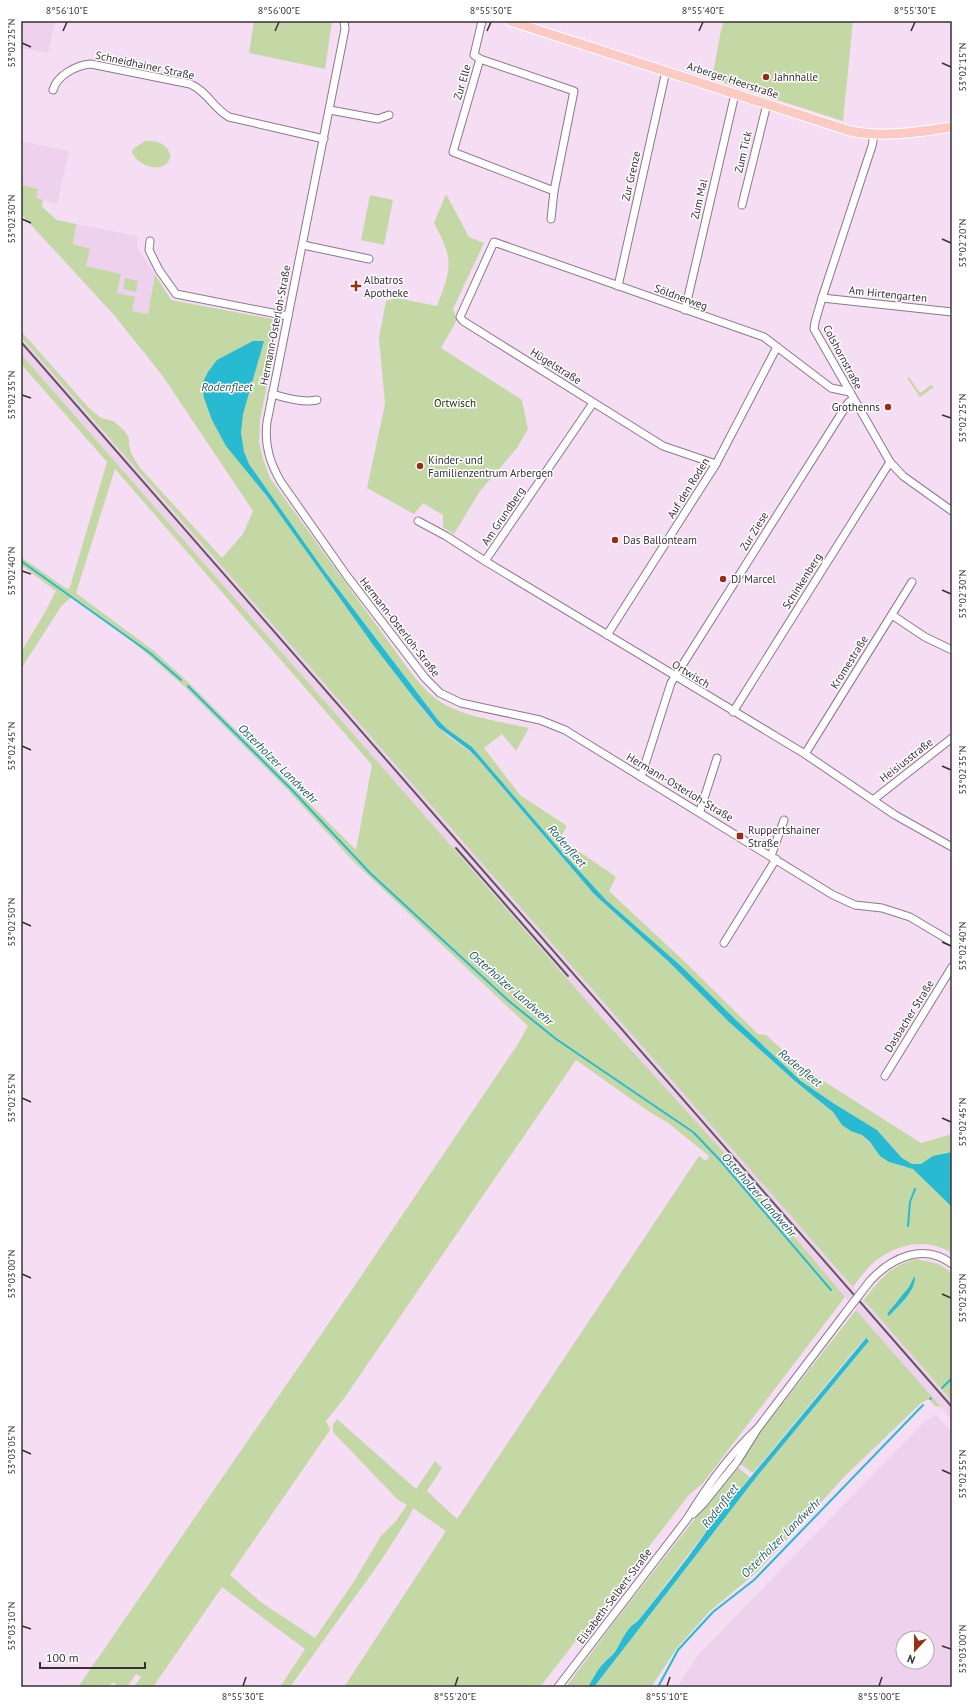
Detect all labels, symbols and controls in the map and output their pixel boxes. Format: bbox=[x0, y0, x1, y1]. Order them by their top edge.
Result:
text: 8°56'10"E bbox=[46, 4, 88, 17]
text: 8°56'00"E bbox=[258, 4, 300, 17]
text: 8°55'50"E bbox=[470, 4, 512, 17]
text: 8°55'40"E bbox=[682, 4, 724, 17]
text: 8°55'30"E bbox=[894, 4, 936, 17]
text: 53°02'25"N bbox=[5, 18, 18, 68]
text: 53°02'15"N bbox=[956, 42, 969, 92]
street label: Schneidhainer Straße bbox=[94, 48, 196, 82]
street label: Arberger Heerstraße bbox=[685, 59, 781, 102]
street label: Zur Elle bbox=[450, 62, 474, 101]
place label: Jahnhalle bbox=[773, 70, 819, 84]
marker: Jahnhalle bbox=[761, 72, 771, 82]
street label: Zum Tick bbox=[731, 129, 755, 174]
street label: Zur Grenze bbox=[618, 149, 644, 202]
street label: Zum Mal bbox=[688, 177, 711, 221]
text: 53°02'30"N bbox=[5, 194, 18, 244]
text: 53°02'20"N bbox=[956, 218, 969, 268]
street label: Hermann-Osterloh-Straße bbox=[256, 263, 294, 386]
place label: Albatros Apotheke bbox=[364, 273, 409, 300]
marker: Albatros Apotheke bbox=[351, 281, 361, 291]
street label: Söldnerweg bbox=[653, 281, 710, 313]
street label: Am Hirtengarten bbox=[848, 283, 928, 305]
street label: Colshornstraße bbox=[820, 322, 866, 392]
street label: Hügelstraße bbox=[528, 345, 585, 387]
text: 53°02'35"N bbox=[5, 370, 18, 420]
water label: Rodenfleet bbox=[201, 379, 254, 394]
text: 53°02'25"N bbox=[956, 393, 969, 443]
park label: Ortwisch bbox=[434, 396, 476, 410]
place label: Grothenns bbox=[832, 400, 880, 414]
marker: Grothenns bbox=[883, 402, 893, 412]
place label: Kinder- und Familienzentrum Arbergen bbox=[428, 453, 553, 480]
street label: Auf den Roden bbox=[664, 455, 712, 521]
marker: Kinder- und Familienzentrum Arbergen bbox=[415, 461, 425, 471]
street label: Am Grundberg bbox=[478, 484, 528, 548]
street label: Zur Ziese bbox=[737, 509, 772, 553]
place label: Das Ballonteam bbox=[623, 533, 697, 547]
marker: Das Ballonteam bbox=[610, 535, 620, 545]
text: 53°02'40"N bbox=[5, 546, 18, 596]
street label: Schinkenberg bbox=[779, 550, 825, 612]
text: 53°02'30"N bbox=[956, 569, 969, 619]
place label: DJ Marcel bbox=[731, 572, 777, 586]
marker: DJ Marcel bbox=[718, 574, 728, 584]
street label: Hermann-Osterloh-Straße bbox=[357, 575, 443, 680]
street label: Kromestraße bbox=[827, 632, 871, 691]
street label: Ortwisch bbox=[669, 657, 713, 691]
text: 53°02'45"N bbox=[5, 721, 18, 771]
water label: Osterholzer Landwehr bbox=[235, 721, 322, 807]
street label: Heisiusstraße bbox=[877, 735, 936, 785]
text: 53°02'35"N bbox=[956, 745, 969, 795]
street label: Hermann-Osterloh-Straße bbox=[624, 750, 736, 825]
water label: Rodenfleet bbox=[545, 821, 591, 871]
place label: Ruppertshainer Straße bbox=[748, 823, 820, 850]
marker: Ruppertshainer Straße bbox=[735, 831, 745, 841]
text: 53°02'50"N bbox=[5, 897, 18, 947]
text: 53°02'40"N bbox=[956, 921, 969, 971]
water label: Osterholzer Landwehr bbox=[466, 947, 557, 1029]
street label: Dasbacher Straße bbox=[881, 977, 937, 1055]
water label: Rodenfleet bbox=[776, 1046, 826, 1090]
text: 53°02'55"N bbox=[5, 1073, 18, 1123]
text: 53°02'45"N bbox=[956, 1097, 969, 1147]
water label: Osterholzer Landwehr bbox=[719, 1149, 801, 1241]
text: 53°03'00"N bbox=[5, 1249, 18, 1299]
text: 53°02'50"N bbox=[956, 1273, 969, 1323]
text: 53°03'05"N bbox=[5, 1425, 18, 1475]
text: 53°02'55"N bbox=[956, 1449, 969, 1499]
water label: Rodenfleet bbox=[698, 1480, 742, 1531]
water label: Osterholzer Landwehr bbox=[738, 1494, 824, 1581]
street label: Elisabeth-Selbert-Straße bbox=[574, 1545, 655, 1646]
text: 53°03'10"N bbox=[5, 1601, 18, 1651]
text: 53°03'00"N bbox=[956, 1624, 969, 1674]
north arrow bbox=[895, 1630, 935, 1670]
scale bar bbox=[40, 1644, 145, 1670]
text: 100 m bbox=[46, 1650, 79, 1665]
text: N bbox=[905, 1651, 917, 1667]
text: 8°55'30"E bbox=[222, 1690, 264, 1703]
text: 8°55'20"E bbox=[434, 1690, 476, 1703]
text: 8°55'10"E bbox=[646, 1690, 688, 1703]
text: 8°55'00"E bbox=[858, 1690, 900, 1703]

